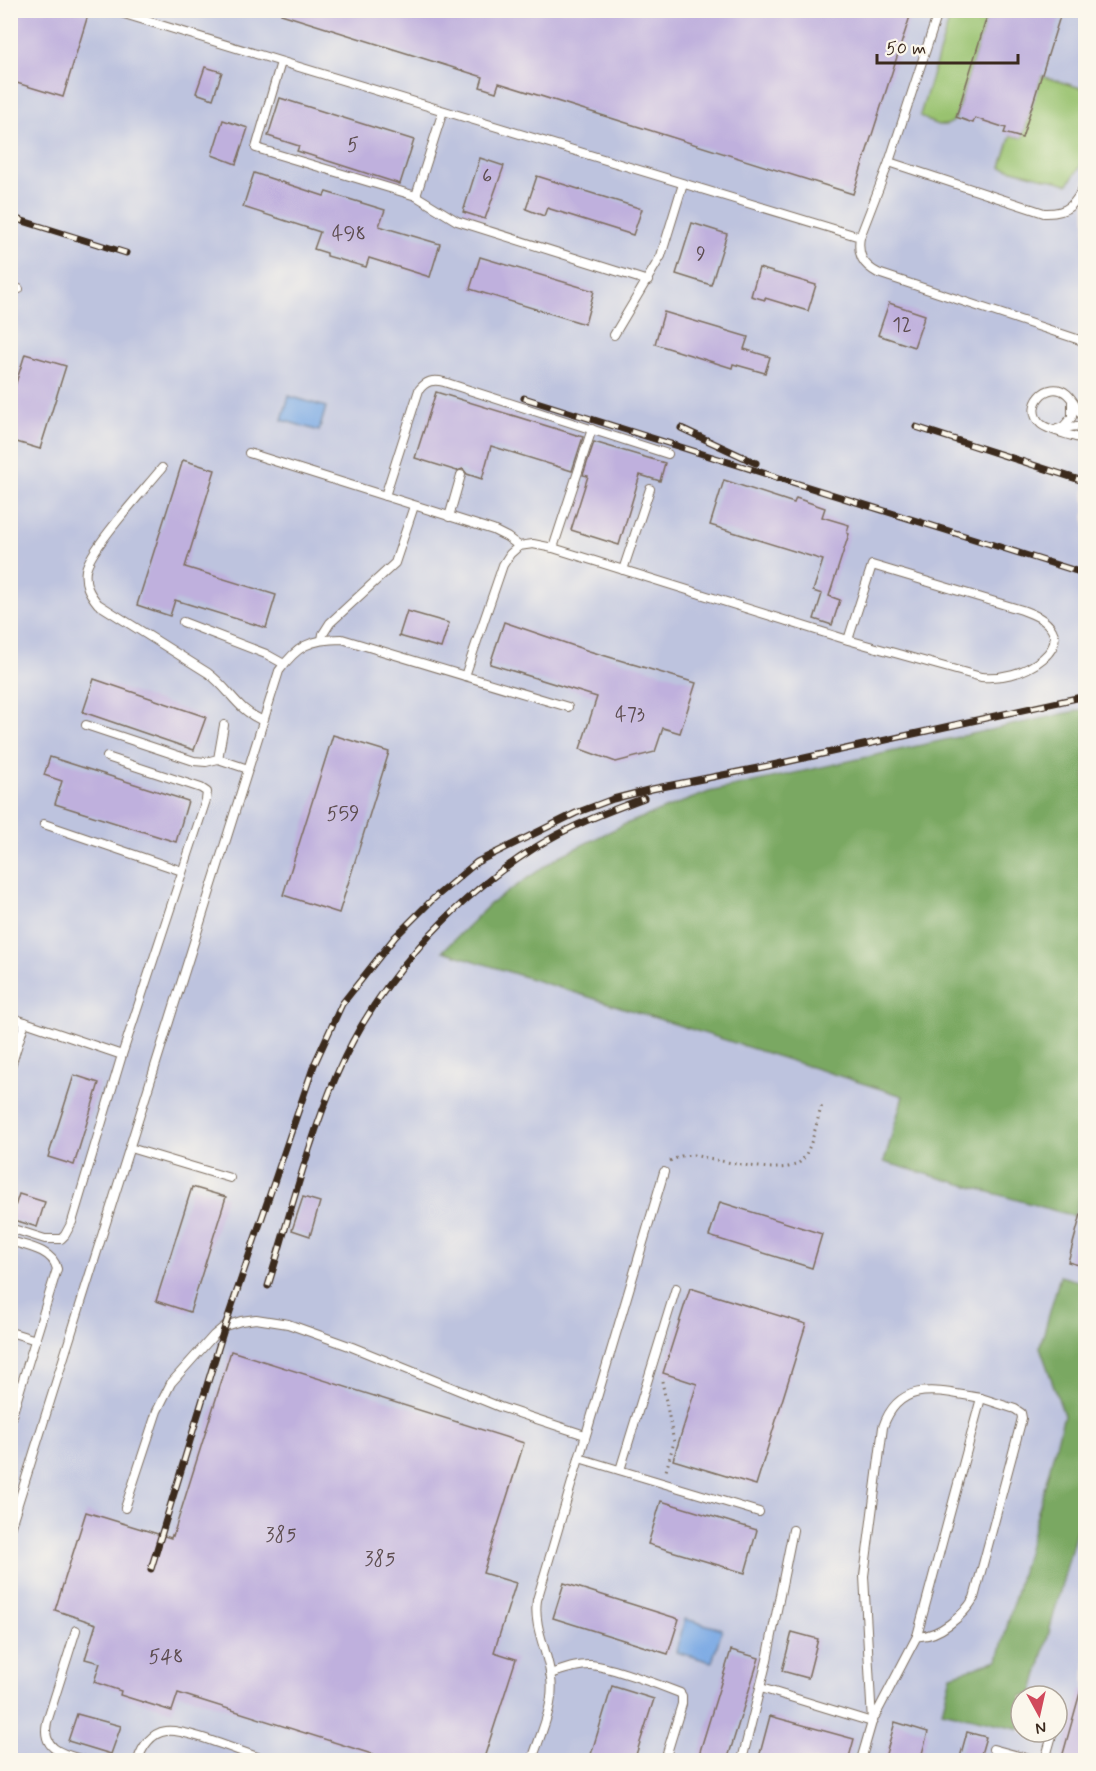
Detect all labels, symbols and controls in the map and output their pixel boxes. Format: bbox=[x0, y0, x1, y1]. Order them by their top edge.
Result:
scale bar bbox=[877, 27, 1018, 65]
text: 50 m bbox=[886, 37, 926, 61]
house number: 5 bbox=[347, 132, 359, 159]
house number: 6 bbox=[482, 163, 492, 190]
house number: 498 bbox=[332, 221, 366, 248]
house number: 9 bbox=[696, 241, 706, 268]
house number: 12 bbox=[892, 312, 912, 339]
house number: 473 bbox=[615, 702, 645, 729]
house number: 559 bbox=[326, 801, 360, 828]
house number: 385 bbox=[265, 1522, 297, 1549]
house number: 385 bbox=[364, 1546, 396, 1573]
house number: 548 bbox=[149, 1644, 183, 1671]
north arrow bbox=[1009, 1684, 1069, 1744]
text: N bbox=[1034, 1716, 1048, 1739]

